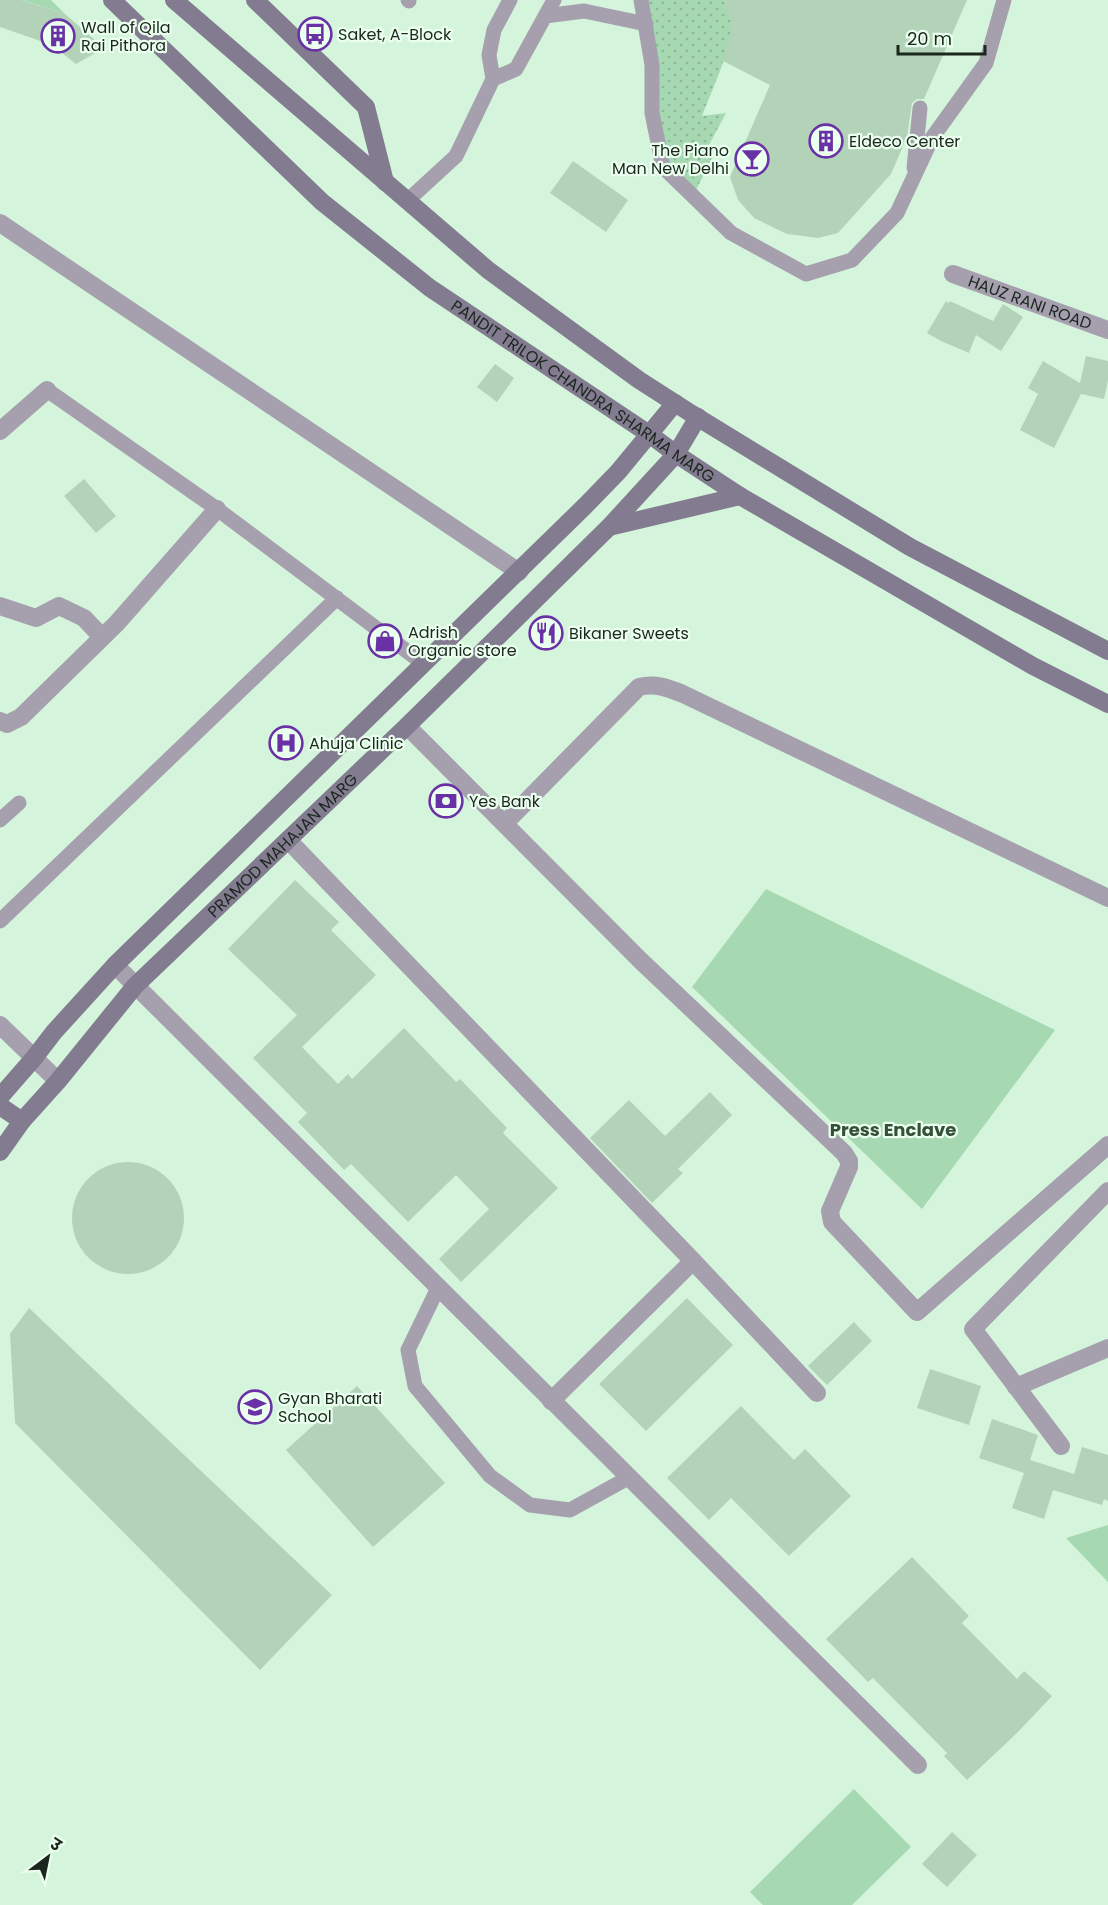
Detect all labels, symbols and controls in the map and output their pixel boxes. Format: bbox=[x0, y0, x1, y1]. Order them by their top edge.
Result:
place label: Wall of Qila Rai Pithora bbox=[81, 16, 171, 57]
bus stop icon: Saket, A-Block bbox=[297, 16, 333, 52]
building icon: Wall of Qila Rai Pithora bbox=[40, 18, 76, 54]
scale bar bbox=[898, 18, 985, 56]
place label: Saket, A-Block bbox=[338, 23, 452, 46]
text: 20 m bbox=[907, 26, 952, 51]
building icon: Eldeco Center bbox=[808, 123, 844, 159]
place label: Eldeco Center bbox=[849, 130, 960, 153]
place label: The Piano Man New Delhi bbox=[612, 139, 729, 180]
bar icon: The Piano Man New Delhi bbox=[734, 141, 770, 177]
street label: HAUZ RANI ROAD bbox=[965, 269, 1095, 335]
street label: PANDIT TRILOK CHANDRA SHARMA MARG bbox=[447, 294, 719, 488]
restaurant icon: Bikaner Sweets bbox=[528, 615, 564, 651]
place label: Adrish Organic store bbox=[408, 621, 517, 662]
place label: Bikaner Sweets bbox=[569, 622, 689, 645]
shop icon: Adrish Organic store bbox=[367, 623, 403, 659]
hospital icon: Ahuja Clinic bbox=[268, 725, 304, 761]
place label: Ahuja Clinic bbox=[309, 732, 404, 755]
street label: PRAMOD MAHAJAN MARG bbox=[203, 768, 363, 923]
bank icon: Yes Bank bbox=[428, 783, 464, 819]
place label: Yes Bank bbox=[469, 790, 541, 813]
district label: Press Enclave bbox=[830, 1117, 956, 1142]
place label: Gyan Bharati School bbox=[278, 1387, 382, 1428]
school or university icon: Gyan Bharati School bbox=[237, 1389, 273, 1425]
north arrow bbox=[18, 1827, 78, 1887]
text: उ bbox=[45, 1832, 66, 1857]

